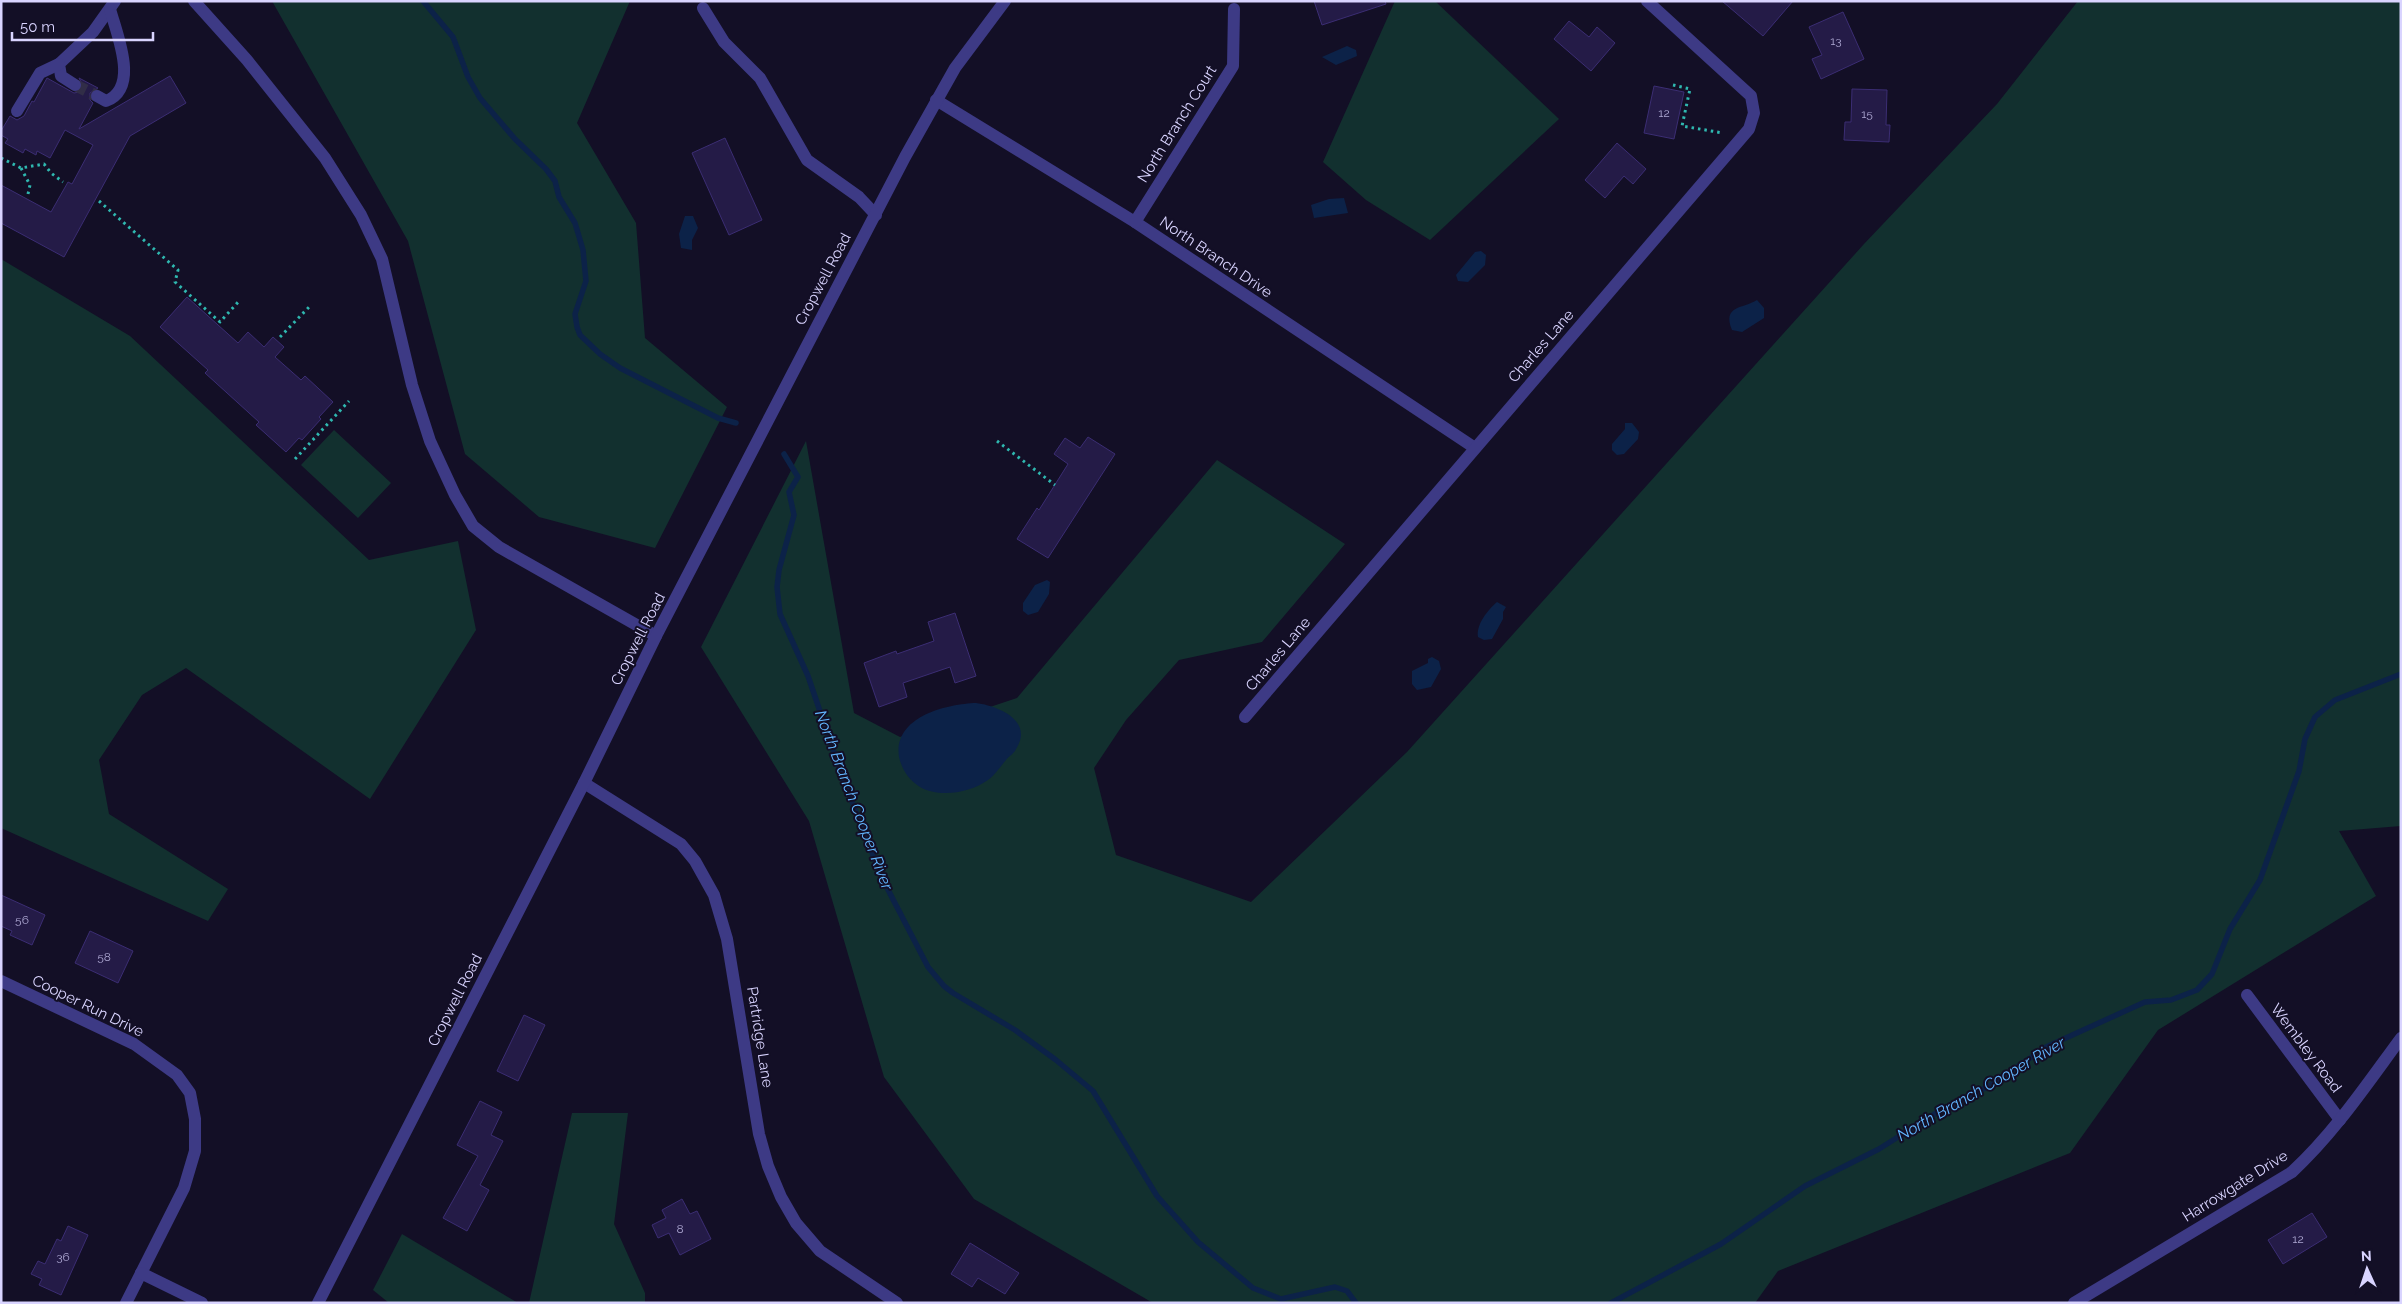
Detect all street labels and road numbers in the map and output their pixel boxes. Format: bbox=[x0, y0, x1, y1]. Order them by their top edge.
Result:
street label: North Branch Court bbox=[1134, 62, 1220, 186]
street label: North Branch Drive bbox=[1156, 213, 1276, 301]
street label: Cropwell Road bbox=[791, 230, 855, 328]
street label: Charles Lane bbox=[1504, 306, 1578, 386]
street label: Cropwell Road bbox=[607, 590, 669, 688]
street label: Charles Lane bbox=[1242, 613, 1314, 695]
street label: Cropwell Road bbox=[424, 951, 486, 1049]
street label: Cooper Run Drive bbox=[29, 971, 147, 1041]
street label: Partridge Lane bbox=[743, 985, 777, 1089]
street label: Wembley Road bbox=[2267, 1000, 2345, 1096]
street label: Harrowgate Drive bbox=[2179, 1146, 2291, 1226]

